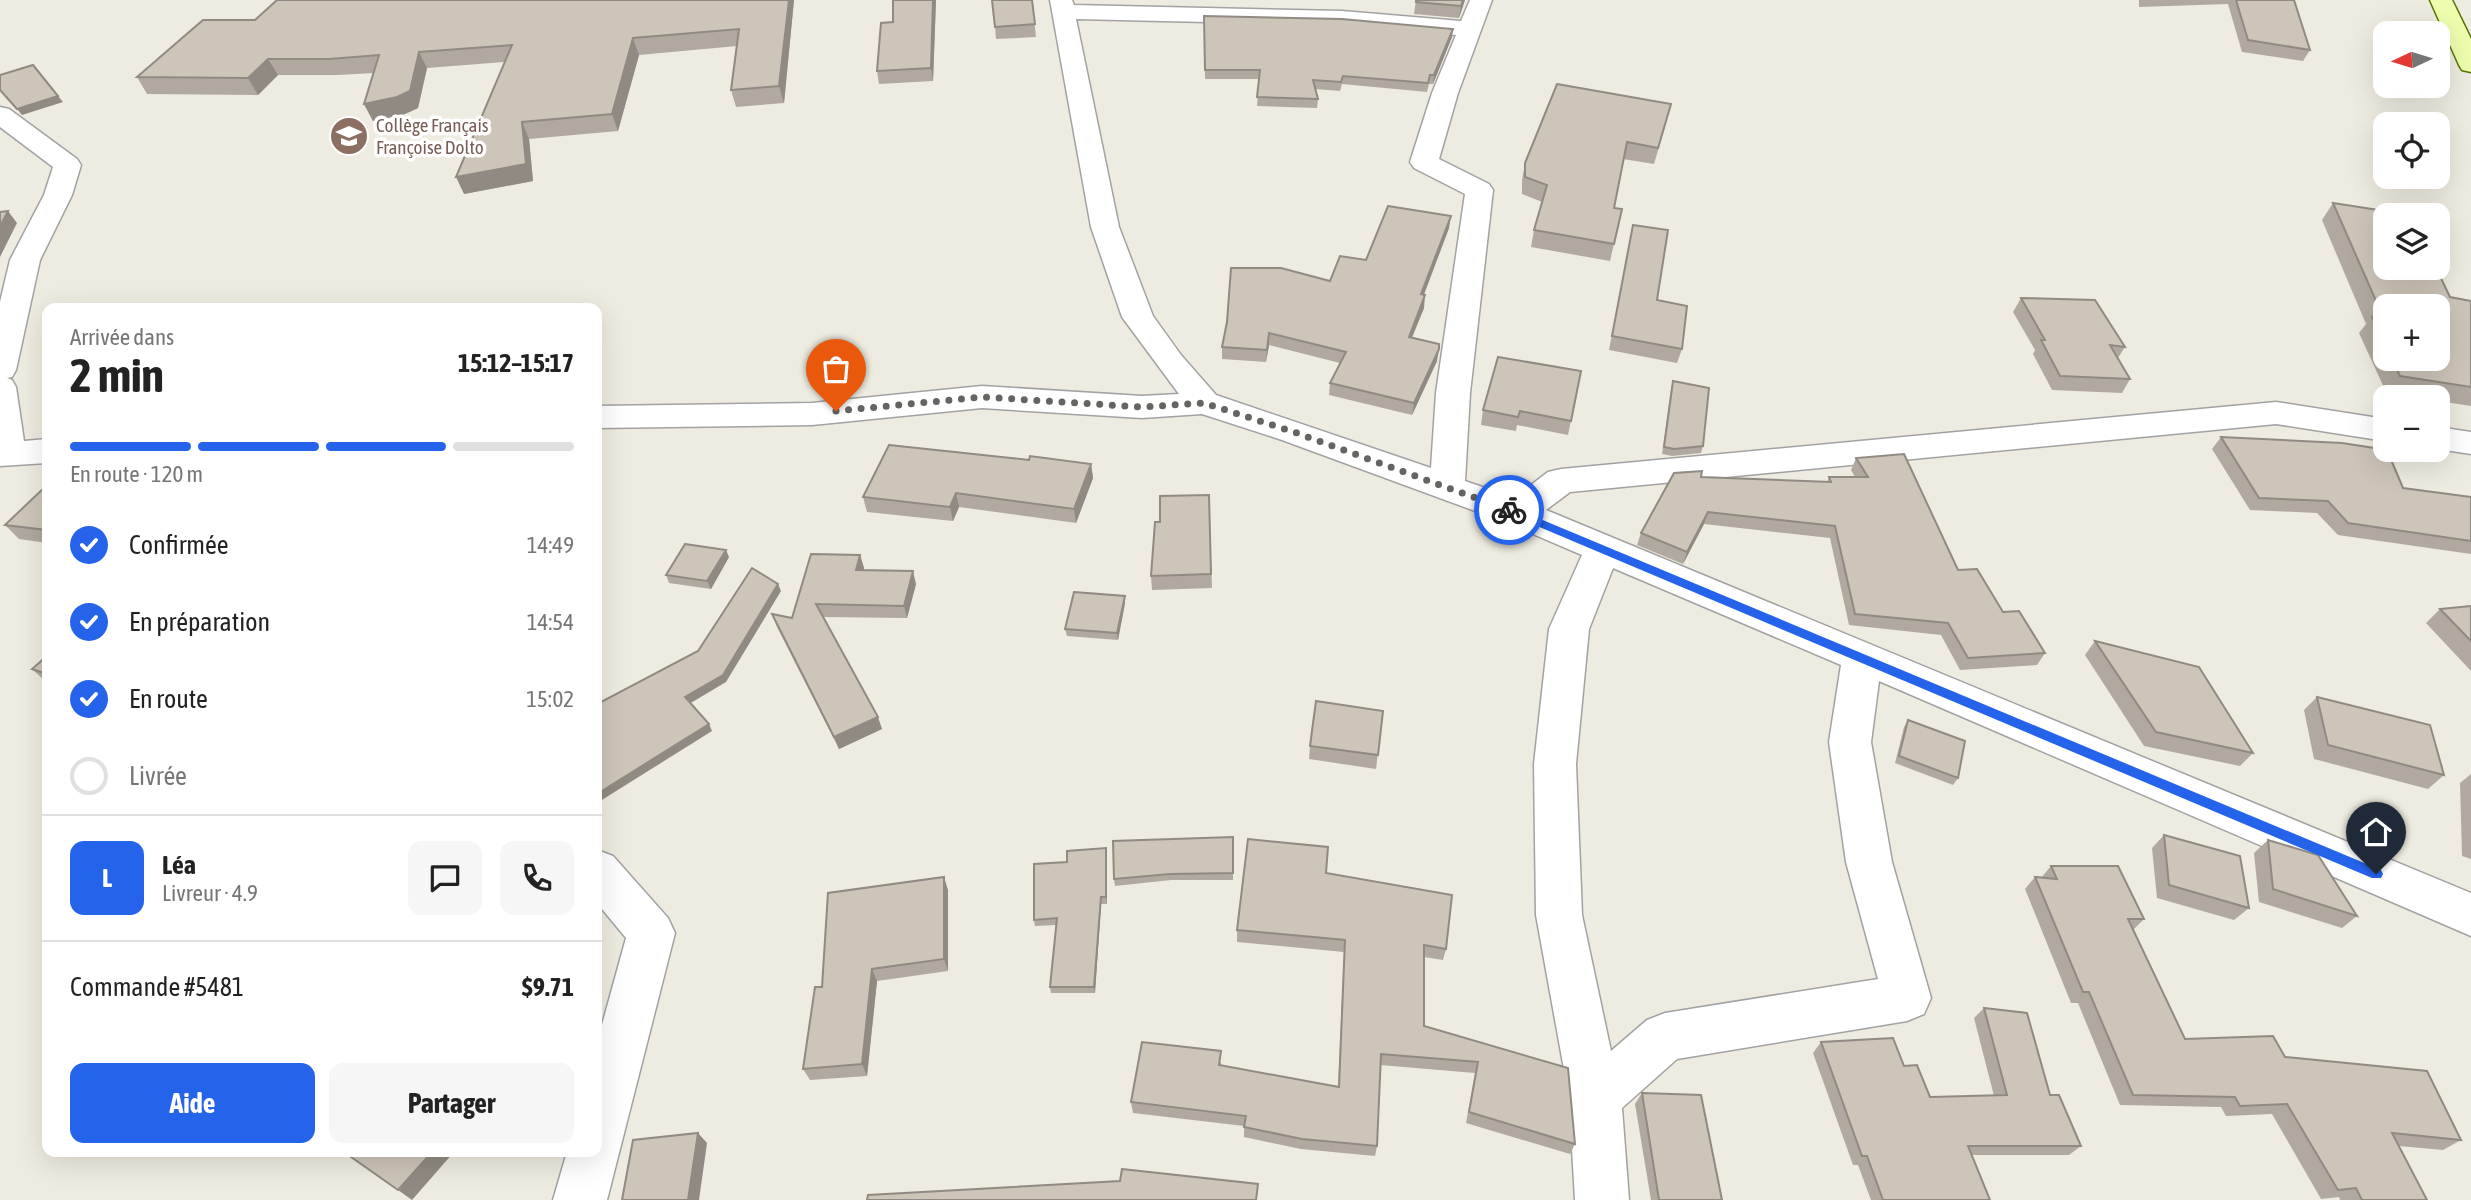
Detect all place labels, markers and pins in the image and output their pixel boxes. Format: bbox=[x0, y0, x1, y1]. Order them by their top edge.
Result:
place label: Collège Français Françoise Dolto bbox=[376, 114, 489, 158]
school or university icon: Collège Français Françoise Dolto bbox=[328, 115, 370, 157]
pin bbox=[806, 339, 866, 411]
pin bbox=[2346, 802, 2406, 874]

